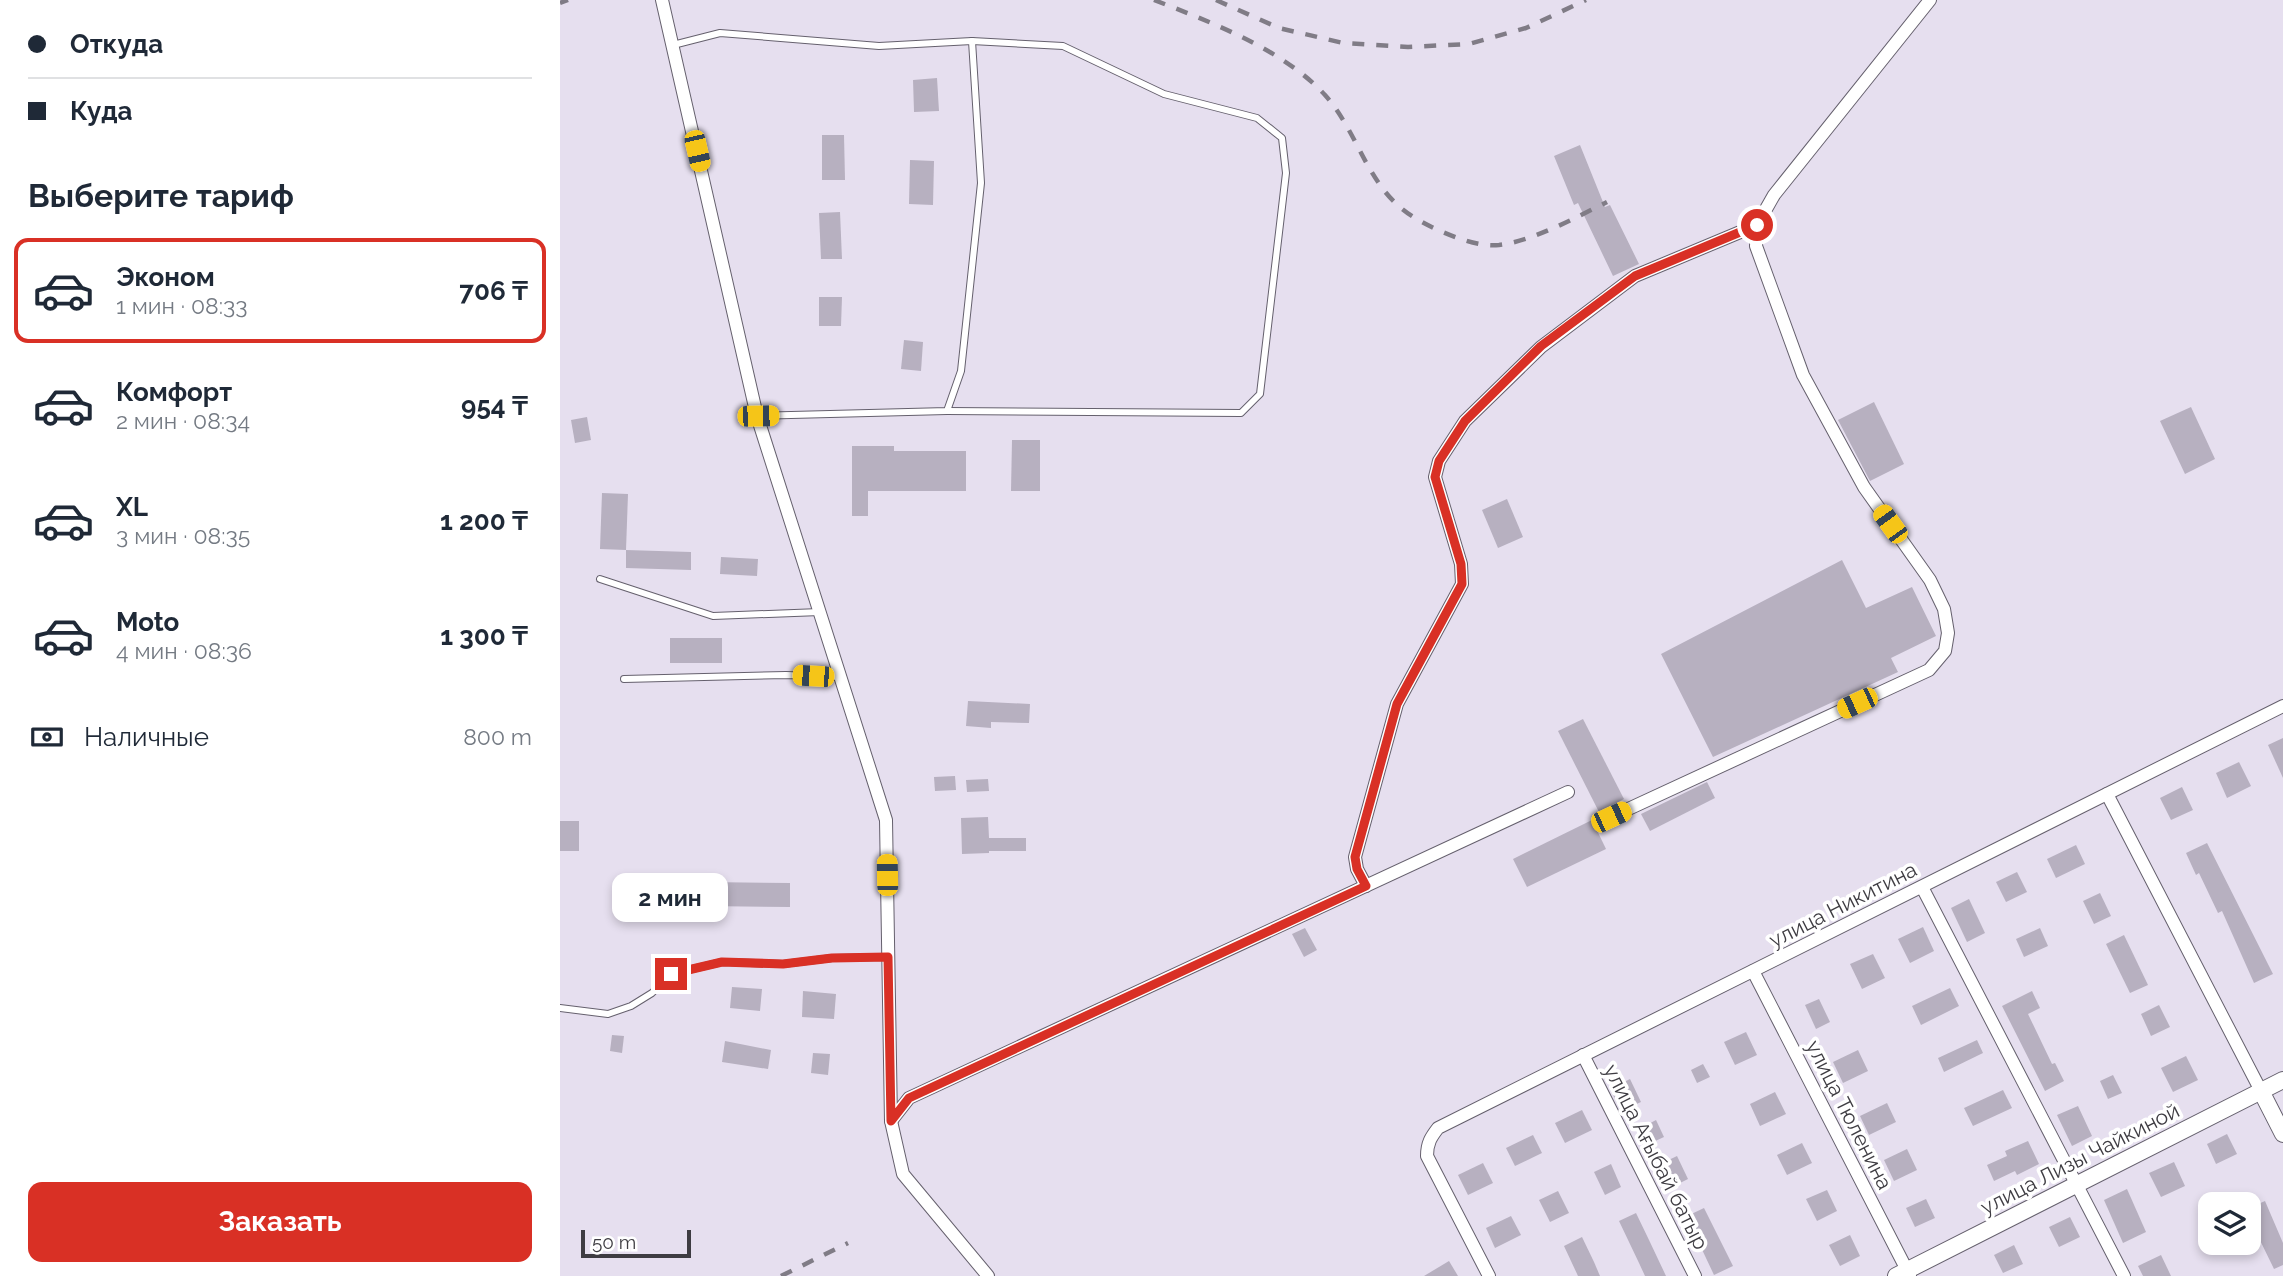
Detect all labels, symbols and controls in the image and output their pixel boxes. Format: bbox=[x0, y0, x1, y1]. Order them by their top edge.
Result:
text: Откуда bbox=[70, 29, 163, 59]
text: Куда bbox=[70, 96, 133, 126]
car bbox=[683, 128, 712, 174]
text: Выберите тариф bbox=[28, 177, 294, 214]
route start bbox=[1741, 209, 1773, 241]
icon: car bbox=[32, 259, 95, 322]
text: Эконом bbox=[116, 262, 215, 292]
text: 706 ₸ bbox=[459, 276, 528, 306]
text: 1 мин · 08:33 bbox=[116, 292, 248, 319]
icon: car bbox=[32, 374, 95, 437]
text: Комфорт bbox=[116, 377, 232, 407]
text: 954 ₸ bbox=[461, 391, 528, 421]
car bbox=[737, 405, 780, 427]
text: 2 мин · 08:34 bbox=[116, 407, 250, 434]
icon: car bbox=[32, 489, 95, 552]
text: XL bbox=[116, 492, 148, 522]
car bbox=[1870, 501, 1911, 547]
text: 1 200 ₸ bbox=[440, 506, 528, 536]
text: 3 мин · 08:35 bbox=[116, 522, 250, 549]
icon: car bbox=[32, 604, 95, 667]
text: Moto bbox=[116, 607, 179, 637]
text: 1 300 ₸ bbox=[440, 621, 528, 651]
text: 4 мин · 08:36 bbox=[116, 637, 252, 664]
car bbox=[792, 664, 835, 688]
car bbox=[1834, 685, 1881, 721]
icon: cash bbox=[28, 718, 66, 756]
text: Наличные bbox=[84, 722, 209, 752]
text: 800 m bbox=[463, 723, 532, 750]
car bbox=[1588, 799, 1635, 835]
car bbox=[877, 854, 898, 896]
street label: улица Никитина bbox=[1765, 857, 1921, 953]
callout: 2 мин bbox=[613, 872, 729, 922]
text: 2 мин bbox=[638, 884, 702, 911]
route end bbox=[655, 958, 687, 990]
street label: улица Тюленина bbox=[1801, 1036, 1898, 1194]
street label: улица Ағыбай батыр bbox=[1599, 1060, 1714, 1254]
street label: улица Лизы Чайкиной bbox=[1976, 1098, 2183, 1220]
button: Заказать bbox=[28, 1182, 532, 1262]
map controls bbox=[2198, 1192, 2261, 1255]
button: layers bbox=[2198, 1192, 2261, 1255]
scale bar bbox=[581, 1227, 691, 1259]
text: 50 m bbox=[592, 1231, 636, 1253]

